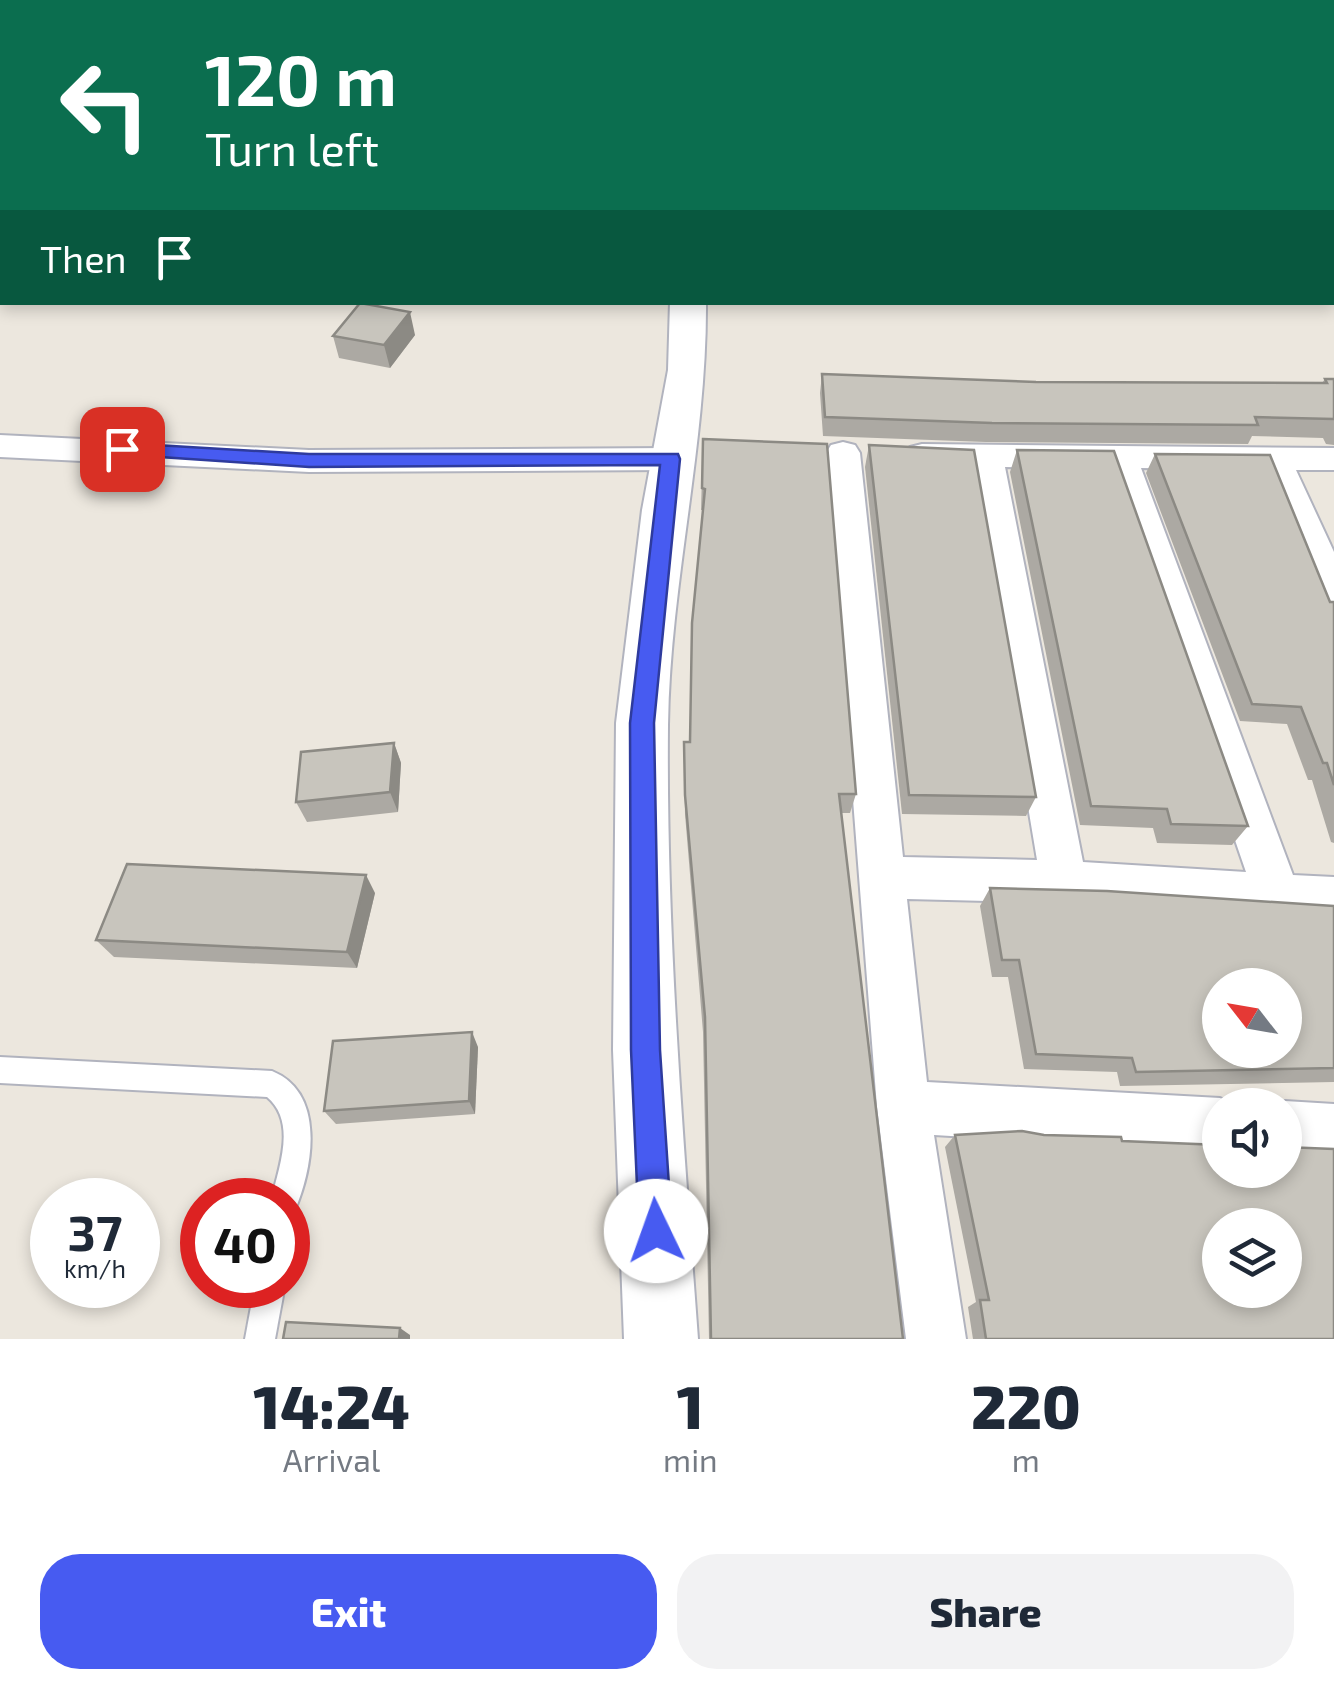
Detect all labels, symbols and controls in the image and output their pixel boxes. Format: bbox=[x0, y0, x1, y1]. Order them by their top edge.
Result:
text: 120 m bbox=[205, 36, 397, 120]
icon: left bbox=[40, 40, 170, 170]
text: Turn left bbox=[205, 121, 379, 175]
icon: arrive bbox=[147, 230, 202, 285]
text: Then bbox=[40, 235, 127, 281]
pin bbox=[80, 407, 165, 492]
icon: arrive bbox=[95, 422, 150, 477]
north arrow bbox=[1202, 968, 1302, 1068]
map controls bbox=[1202, 968, 1302, 1308]
button: sound bbox=[1202, 1088, 1302, 1188]
speed limit sign: 40 bbox=[180, 1178, 310, 1308]
position arrow bbox=[604, 1179, 708, 1283]
text: 37 bbox=[68, 1201, 122, 1261]
button: layers bbox=[1202, 1208, 1302, 1308]
text: km/h bbox=[64, 1253, 126, 1283]
text: 14:24 bbox=[253, 1369, 410, 1441]
text: 1 bbox=[677, 1369, 704, 1441]
text: 220 bbox=[971, 1369, 1081, 1441]
text: Arrival bbox=[283, 1440, 380, 1478]
text: min bbox=[663, 1440, 718, 1478]
text: m bbox=[1012, 1440, 1040, 1478]
button: Exit bbox=[40, 1554, 657, 1669]
button: Share bbox=[677, 1554, 1294, 1669]

